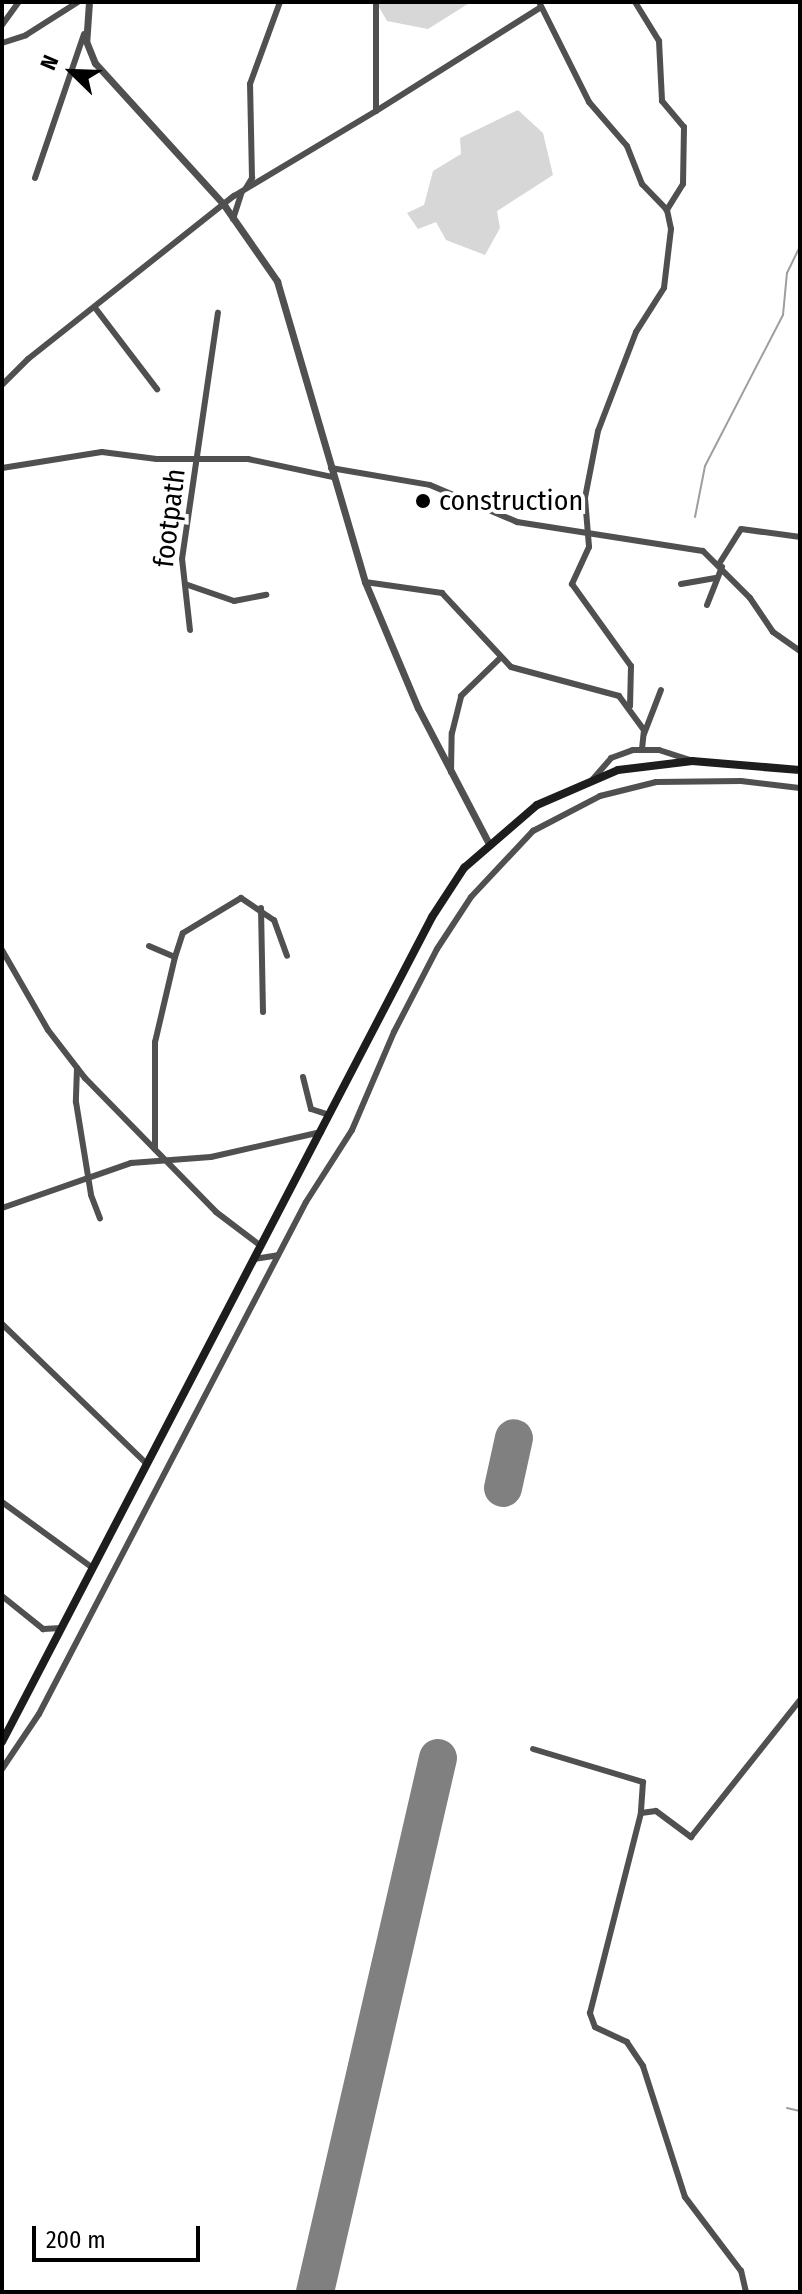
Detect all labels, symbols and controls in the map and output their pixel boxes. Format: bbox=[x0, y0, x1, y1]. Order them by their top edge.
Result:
north arrow bbox=[32, 32, 112, 112]
text: N bbox=[34, 51, 64, 74]
street label: footpath bbox=[147, 467, 193, 569]
place label: construction bbox=[439, 484, 583, 518]
marker: construction bbox=[414, 492, 432, 510]
scale bar bbox=[36, 2210, 204, 2260]
text: 200 m bbox=[46, 2226, 106, 2254]

